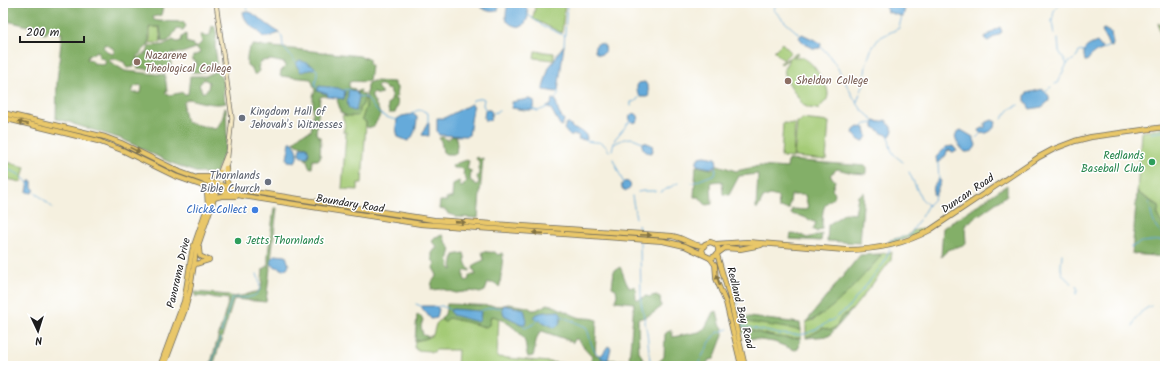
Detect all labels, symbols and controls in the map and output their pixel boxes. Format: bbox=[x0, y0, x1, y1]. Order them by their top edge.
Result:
scale bar bbox=[20, 18, 84, 44]
text: 200 m bbox=[26, 23, 60, 42]
place label: Nazarene Theological College bbox=[145, 47, 232, 78]
marker: Nazarene Theological College bbox=[132, 57, 142, 67]
place label: Sheldon College bbox=[796, 72, 868, 90]
marker: Sheldon College bbox=[783, 76, 793, 86]
place label: Kingdom Hall of Jehovah's Witnesses bbox=[250, 103, 343, 134]
marker: Kingdom Hall of Jehovah's Witnesses bbox=[237, 113, 247, 123]
one-way arrow bbox=[16, 119, 29, 125]
one-way arrow bbox=[129, 147, 140, 153]
place label: Redlands Baseball Club bbox=[1081, 147, 1144, 178]
marker: Redlands Baseball Club bbox=[1147, 157, 1157, 167]
place label: Thornlands Bible Church bbox=[200, 167, 260, 198]
street label: Duncan Road bbox=[938, 169, 999, 218]
marker: Thornlands Bible Church bbox=[263, 177, 273, 187]
street label: Boundary Road bbox=[314, 190, 386, 218]
place label: Click&Collect bbox=[186, 201, 248, 219]
marker: Click&Collect bbox=[250, 205, 260, 215]
one-way arrow bbox=[454, 218, 466, 225]
one-way arrow bbox=[532, 229, 544, 236]
place label: Jetts Thornlands bbox=[246, 232, 324, 250]
one-way arrow bbox=[640, 232, 653, 238]
street label: Panorama Drive bbox=[162, 236, 196, 310]
marker: Jetts Thornlands bbox=[233, 236, 243, 246]
street label: Redland Bay Road bbox=[721, 265, 759, 352]
one-way arrow bbox=[714, 274, 720, 287]
north arrow bbox=[18, 311, 58, 351]
text: N bbox=[34, 331, 43, 349]

